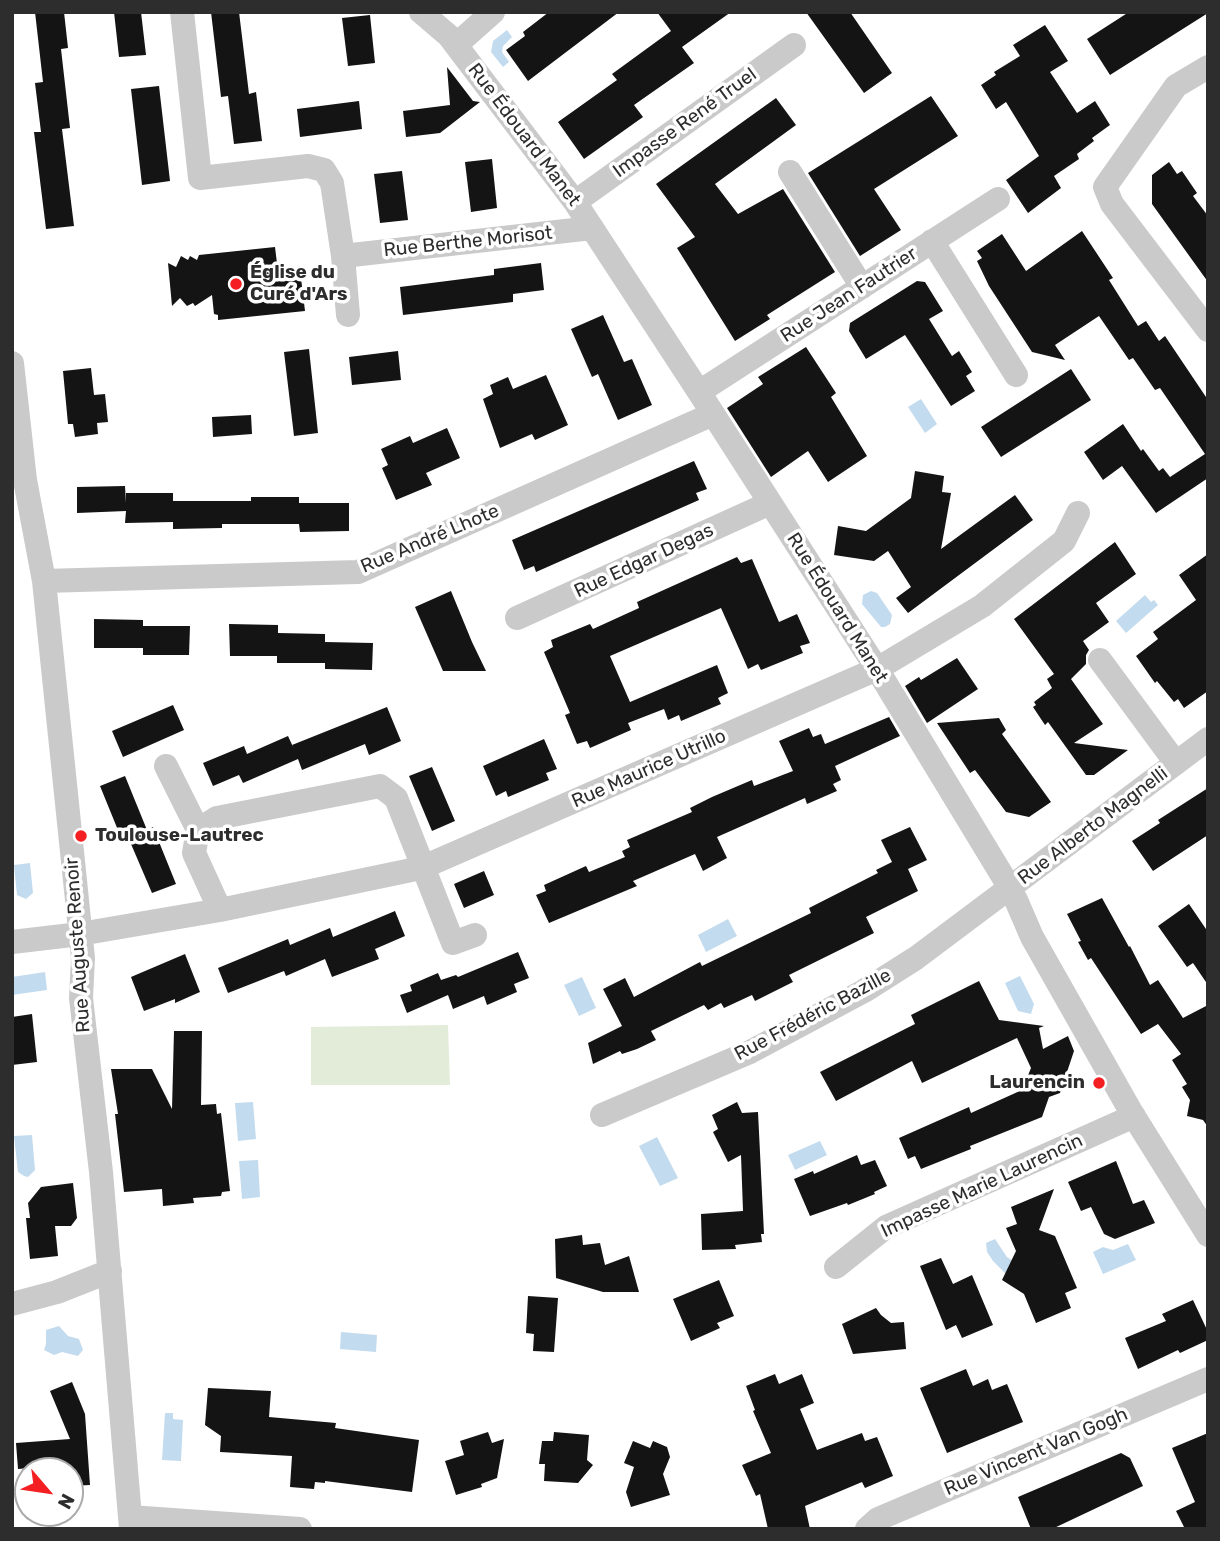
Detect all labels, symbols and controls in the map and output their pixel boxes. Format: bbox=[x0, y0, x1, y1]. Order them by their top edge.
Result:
street label: Rue Édouard Manet bbox=[463, 59, 585, 211]
street label: Impasse René Truel bbox=[609, 63, 761, 183]
street label: Rue Berthe Morisot bbox=[382, 222, 554, 262]
street label: Rue Jean Fautrier bbox=[776, 242, 922, 348]
place label: Église du Curé d'Ars bbox=[250, 262, 348, 306]
marker: Église du Curé d'Ars bbox=[228, 276, 244, 292]
street label: Rue André Lhote bbox=[357, 500, 503, 578]
street label: Rue Edgar Degas bbox=[571, 519, 717, 603]
street label: Rue Édouard Manet bbox=[782, 529, 892, 687]
street label: Rue Maurice Utrillo bbox=[568, 725, 730, 813]
street label: Rue Alberto Magnelli bbox=[1014, 762, 1172, 890]
place label: Toulouse-Lautrec bbox=[95, 825, 264, 847]
marker: Toulouse-Lautrec bbox=[73, 828, 89, 844]
street label: Rue Auguste Renoir bbox=[61, 857, 95, 1033]
street label: Rue Frédéric Bazille bbox=[731, 964, 895, 1066]
place label: Laurencin bbox=[989, 1072, 1085, 1094]
marker: Laurencin bbox=[1091, 1075, 1107, 1091]
street label: Impasse Marie Laurencin bbox=[878, 1129, 1086, 1243]
street label: Rue Vincent Van Gogh bbox=[941, 1403, 1131, 1501]
north arrow bbox=[14, 1457, 84, 1527]
text: N bbox=[53, 1490, 79, 1513]

